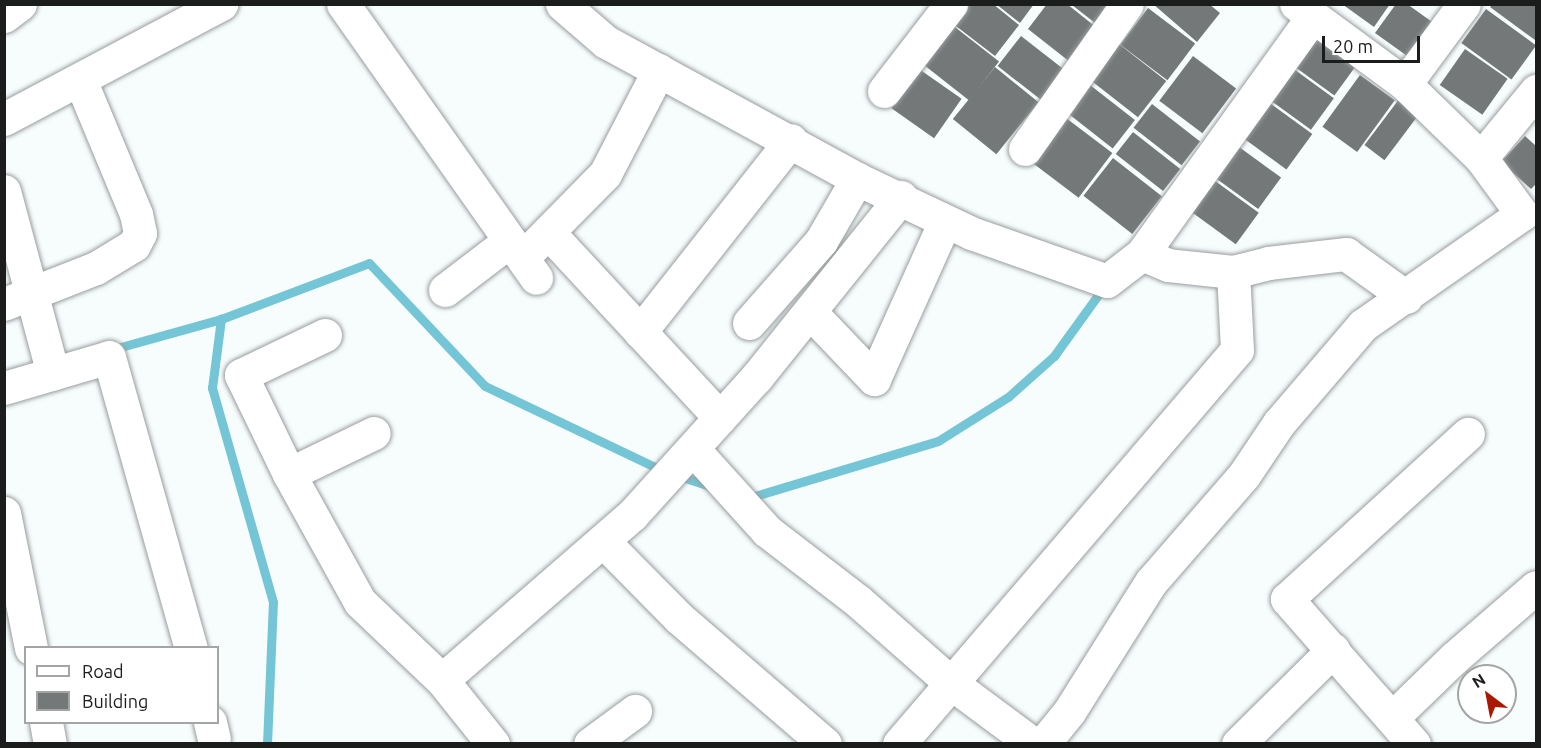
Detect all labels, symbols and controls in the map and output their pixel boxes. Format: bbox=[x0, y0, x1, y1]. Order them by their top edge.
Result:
scale bar bbox=[1325, 24, 1422, 62]
text: 20 m bbox=[1333, 36, 1373, 56]
legend bbox=[24, 646, 219, 724]
text: Road bbox=[82, 661, 124, 681]
north arrow bbox=[1457, 664, 1517, 724]
text: N bbox=[1469, 670, 1488, 691]
text: Building bbox=[82, 691, 148, 711]

